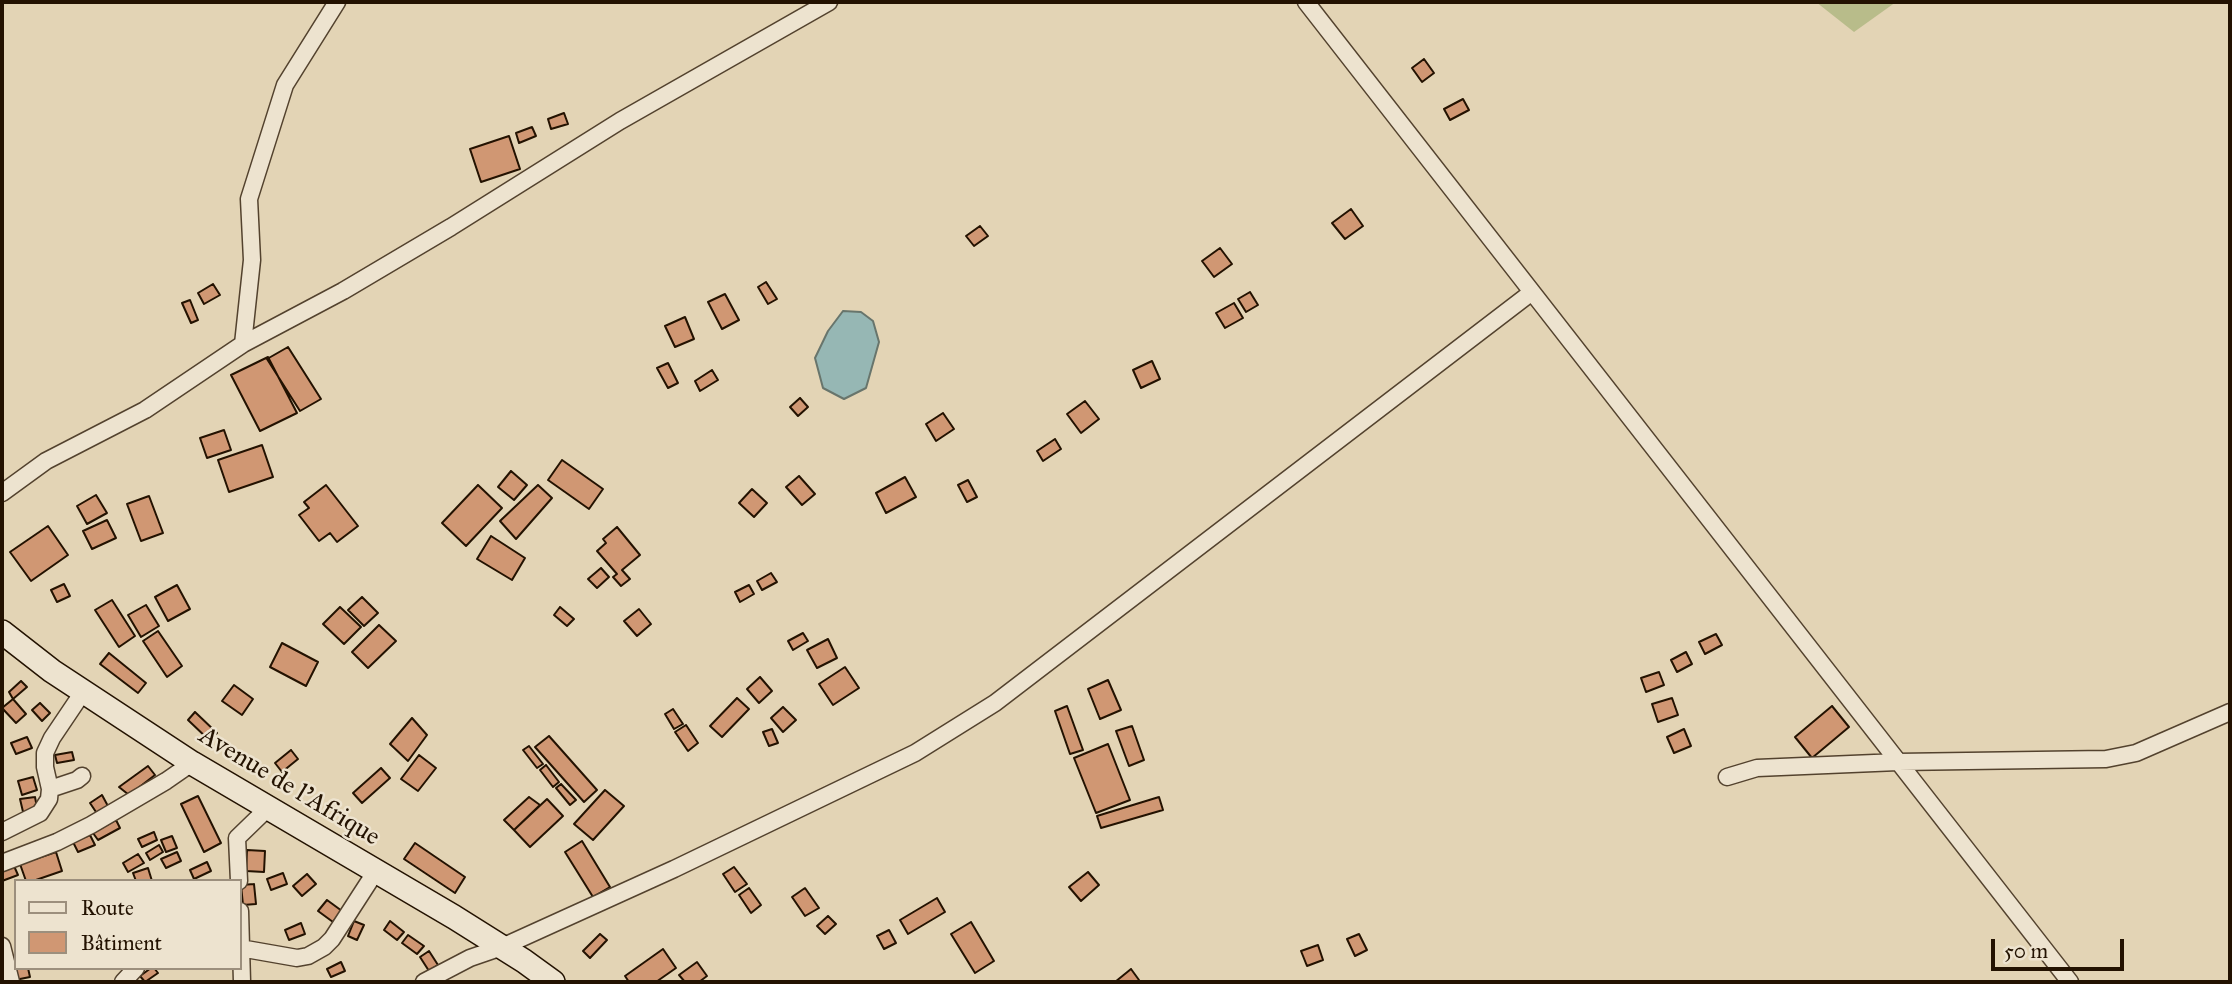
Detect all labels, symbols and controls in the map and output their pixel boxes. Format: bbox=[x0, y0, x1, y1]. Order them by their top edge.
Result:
street label: Avenue de l'Afrique bbox=[193, 721, 385, 853]
legend bbox=[14, 879, 242, 970]
text: Route bbox=[81, 895, 134, 921]
scale bar bbox=[1994, 925, 2127, 969]
text: Bâtiment bbox=[81, 930, 162, 956]
text: 50 m bbox=[2004, 938, 2048, 964]

